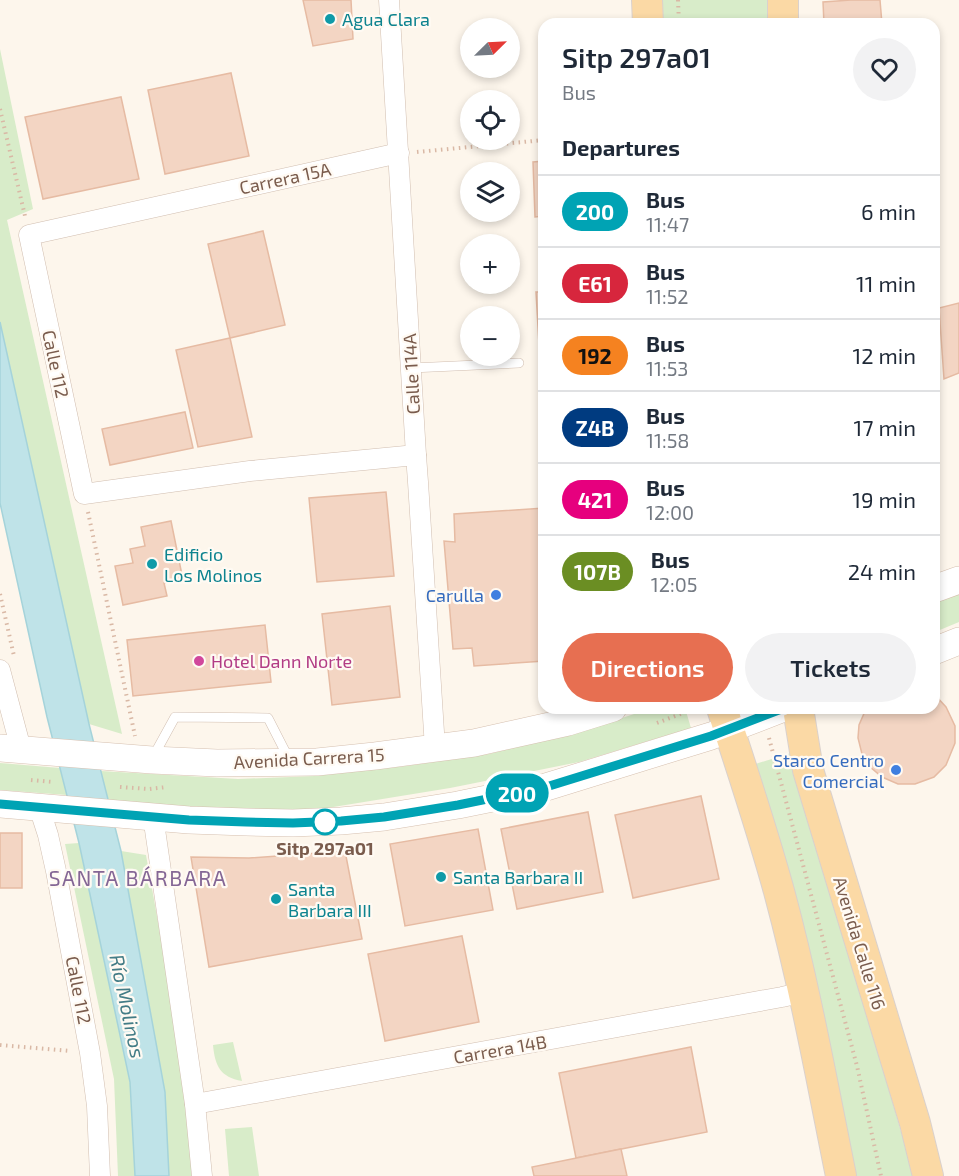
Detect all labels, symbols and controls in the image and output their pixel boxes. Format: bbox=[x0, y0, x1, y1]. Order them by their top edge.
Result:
place label: Agua Clara bbox=[342, 8, 430, 30]
marker: Agua Clara bbox=[323, 12, 337, 26]
north arrow bbox=[460, 18, 520, 78]
map controls bbox=[460, 18, 520, 366]
button: heart bbox=[853, 38, 916, 101]
text: Sitp 297a01 bbox=[562, 40, 711, 74]
text: Bus bbox=[562, 80, 596, 104]
button: locate bbox=[460, 90, 520, 150]
text: Departures bbox=[562, 134, 680, 160]
street label: Carrera 15A bbox=[237, 157, 334, 198]
button: layers bbox=[460, 162, 520, 222]
text: Bus bbox=[646, 186, 685, 212]
text: 6 min bbox=[861, 198, 916, 224]
text: 200 bbox=[576, 199, 614, 224]
text: 11:47 bbox=[646, 212, 689, 236]
button: + bbox=[460, 234, 520, 294]
text: Bus bbox=[646, 258, 685, 284]
text: 11 min bbox=[856, 270, 916, 296]
text: E61 bbox=[578, 271, 612, 296]
text: 11:52 bbox=[646, 284, 689, 308]
button: − bbox=[460, 306, 520, 366]
street label: Calle 112 bbox=[38, 328, 74, 400]
text: Bus bbox=[646, 330, 685, 356]
street label: Calle 114A bbox=[398, 332, 424, 415]
text: 12 min bbox=[852, 342, 916, 368]
text: 192 bbox=[578, 343, 612, 368]
text: 11:53 bbox=[646, 356, 688, 380]
text: Bus bbox=[646, 402, 685, 428]
text: 17 min bbox=[854, 414, 916, 440]
text: Z4B bbox=[576, 415, 614, 440]
text: 11:58 bbox=[646, 428, 690, 452]
text: Bus bbox=[646, 474, 685, 500]
text: 19 min bbox=[852, 486, 916, 512]
text: 421 bbox=[578, 487, 612, 512]
text: 12:00 bbox=[646, 500, 694, 524]
place label: Edificio Los Molinos bbox=[164, 543, 262, 586]
text: Bus bbox=[651, 546, 690, 572]
marker: Edificio Los Molinos bbox=[145, 557, 159, 571]
text: 24 min bbox=[848, 558, 916, 584]
text: 107B bbox=[574, 559, 621, 584]
text: 12:05 bbox=[651, 572, 698, 596]
place label: Carulla bbox=[426, 584, 484, 606]
marker: Carulla bbox=[489, 588, 503, 602]
button: Directions bbox=[562, 633, 733, 702]
button: Tickets bbox=[745, 633, 916, 702]
place label: Hotel Dann Norte bbox=[211, 650, 352, 672]
marker: Hotel Dann Norte bbox=[192, 654, 206, 668]
street label: Avenida Carrera 15 bbox=[233, 743, 385, 773]
place label: Starco Centro Comercial bbox=[773, 749, 885, 792]
marker: Starco Centro Comercial bbox=[889, 763, 903, 777]
line badge: 200 bbox=[482, 774, 552, 812]
text: 200 bbox=[498, 781, 536, 806]
marker: Sitp 297a01 bbox=[312, 809, 338, 835]
place label: Sitp 297a01 bbox=[276, 837, 374, 859]
district label: SANTA BÁRBARA bbox=[49, 865, 227, 890]
place label: Santa Barbara II bbox=[453, 866, 583, 888]
marker: Santa Barbara II bbox=[434, 870, 448, 884]
street label: Avenida Calle 116 bbox=[829, 874, 891, 1012]
place label: Santa Barbara III bbox=[288, 878, 372, 921]
marker: Santa Barbara III bbox=[269, 892, 283, 906]
water label: Río Molinos bbox=[105, 952, 151, 1060]
street label: Calle 112 bbox=[62, 954, 96, 1026]
street label: Carrera 14B bbox=[452, 1030, 548, 1068]

